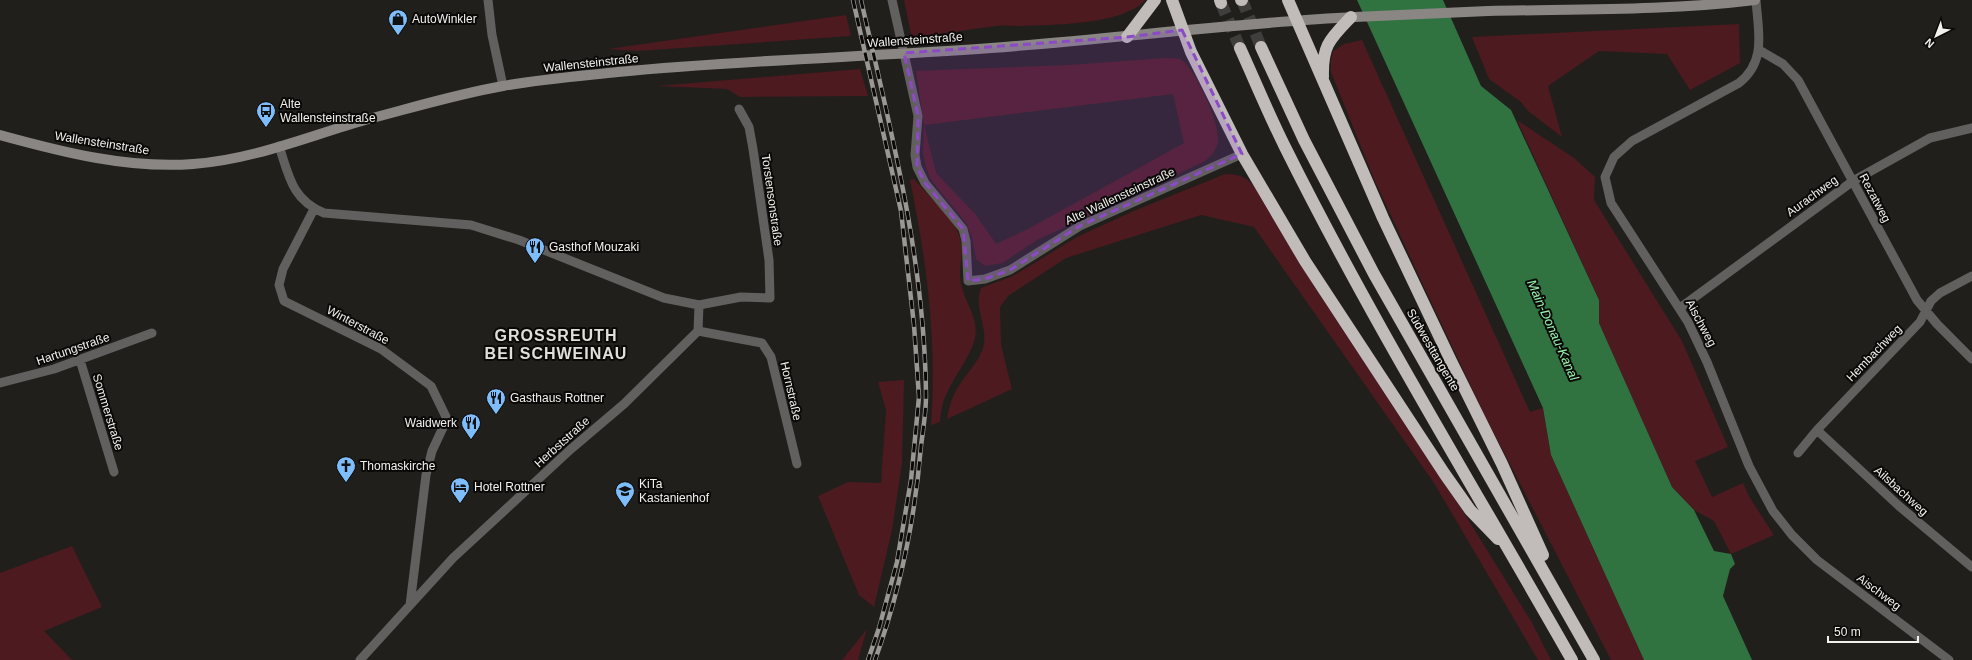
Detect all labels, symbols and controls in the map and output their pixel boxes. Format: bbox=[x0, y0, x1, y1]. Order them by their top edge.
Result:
shop icon: AutoWinkler bbox=[387, 8, 409, 36]
place label: AutoWinkler bbox=[412, 12, 477, 26]
north arrow bbox=[1916, 16, 1956, 56]
street label: Wallensteinstraße bbox=[867, 30, 963, 50]
text: N bbox=[1922, 36, 1936, 51]
street label: Wallensteinstraße bbox=[543, 51, 640, 75]
place label: Alte Wallensteinstraße bbox=[280, 97, 376, 125]
bus stop icon: Alte Wallensteinstraße bbox=[255, 100, 277, 128]
street label: Wallensteinstraße bbox=[54, 129, 151, 157]
street label: Torstensonstraße bbox=[759, 153, 785, 247]
street label: Alte Wallensteinstraße bbox=[1063, 164, 1177, 228]
street label: Rezatweg bbox=[1856, 171, 1894, 225]
street label: Aurachweg bbox=[1784, 173, 1840, 219]
restaurant icon: Gasthof Mouzaki bbox=[524, 236, 546, 264]
place label: Gasthof Mouzaki bbox=[549, 240, 639, 254]
water label: Main-Donau-Kanal bbox=[1524, 277, 1582, 384]
street label: Aischweg bbox=[1683, 297, 1719, 349]
street label: Winterstraße bbox=[324, 303, 392, 347]
street label: Südwesttangente bbox=[1404, 306, 1462, 394]
street label: Hembachweg bbox=[1843, 322, 1905, 384]
district label: GROSSREUTH BEI SCHWEINAU bbox=[485, 327, 627, 362]
street label: Hartungstraße bbox=[34, 330, 112, 368]
street label: Hornstraße bbox=[777, 360, 805, 422]
street label: Sommerstraße bbox=[90, 372, 126, 452]
restaurant icon: Gasthaus Rottner bbox=[485, 387, 507, 415]
place label: Gasthaus Rottner bbox=[510, 391, 604, 405]
restaurant icon: Waidwerk bbox=[460, 412, 482, 440]
street label: Herbststraße bbox=[532, 413, 593, 470]
place label: Waidwerk bbox=[405, 416, 458, 430]
church icon: Thomaskirche bbox=[335, 455, 357, 483]
place label: Thomaskirche bbox=[360, 459, 436, 473]
street label: Ailsbachweg bbox=[1871, 463, 1931, 519]
hotel icon: Hotel Rottner bbox=[449, 476, 471, 504]
place label: KiTa Kastanienhof bbox=[639, 477, 710, 505]
place label: Hotel Rottner bbox=[474, 480, 545, 494]
school or university icon: KiTa Kastanienhof bbox=[614, 480, 636, 508]
street label: Aischweg bbox=[1854, 571, 1904, 613]
scale bar bbox=[1828, 618, 1918, 644]
text: 50 m bbox=[1834, 625, 1861, 639]

